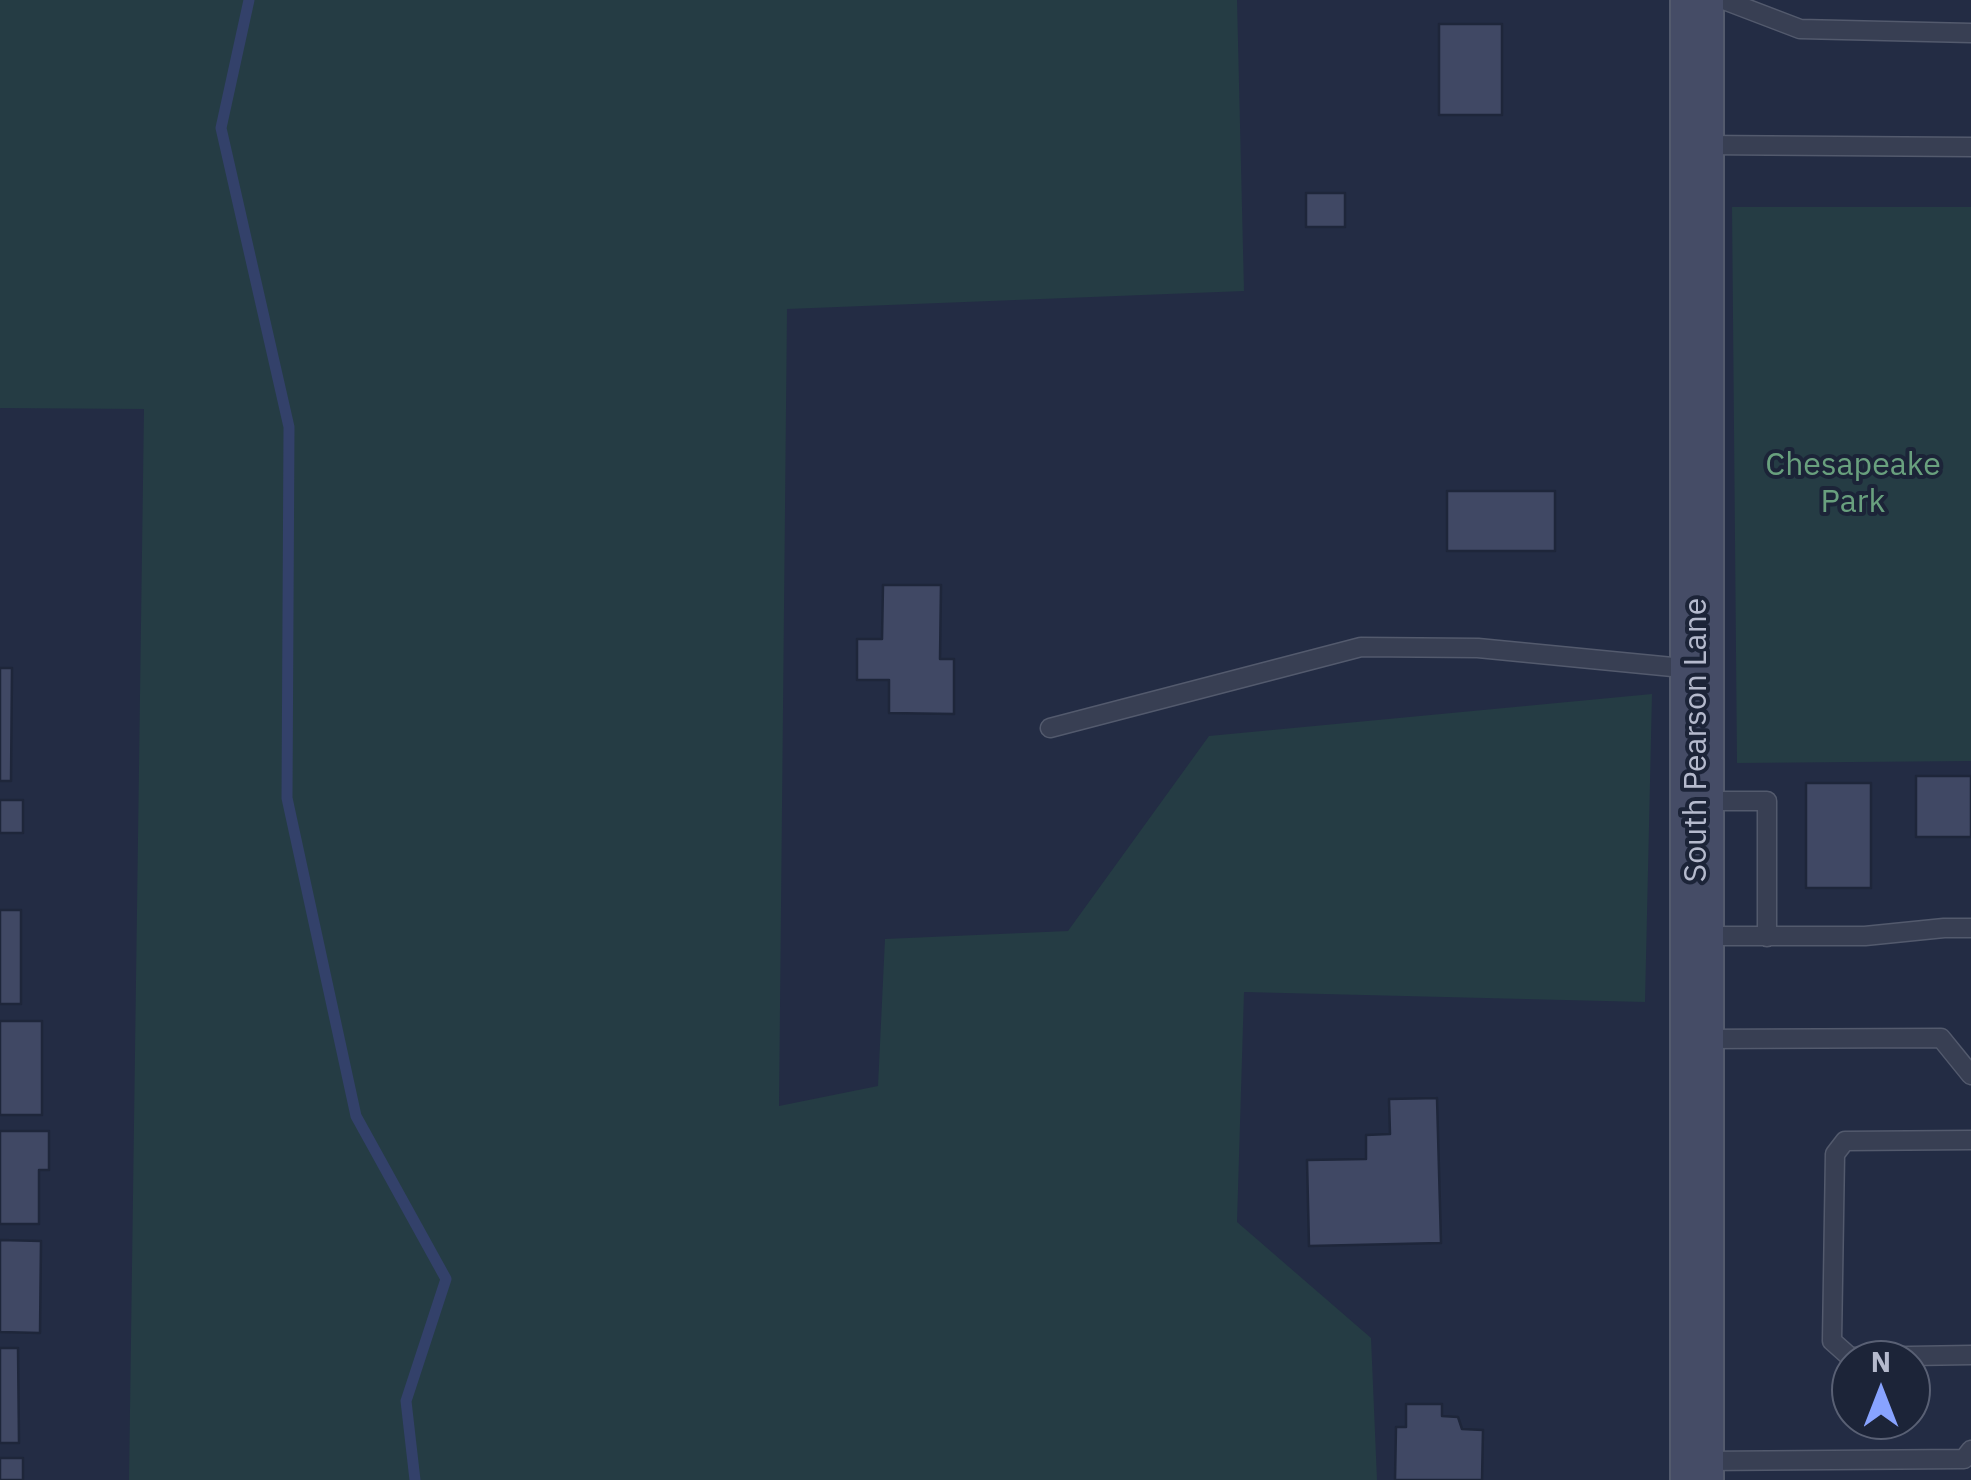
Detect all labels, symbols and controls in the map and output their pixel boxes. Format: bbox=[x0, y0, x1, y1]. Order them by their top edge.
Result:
park label: Chesapeake Park bbox=[1765, 447, 1941, 522]
street label: South Pearson Lane bbox=[1678, 598, 1716, 882]
north arrow bbox=[1831, 1340, 1931, 1440]
text: N bbox=[1871, 1343, 1891, 1380]

